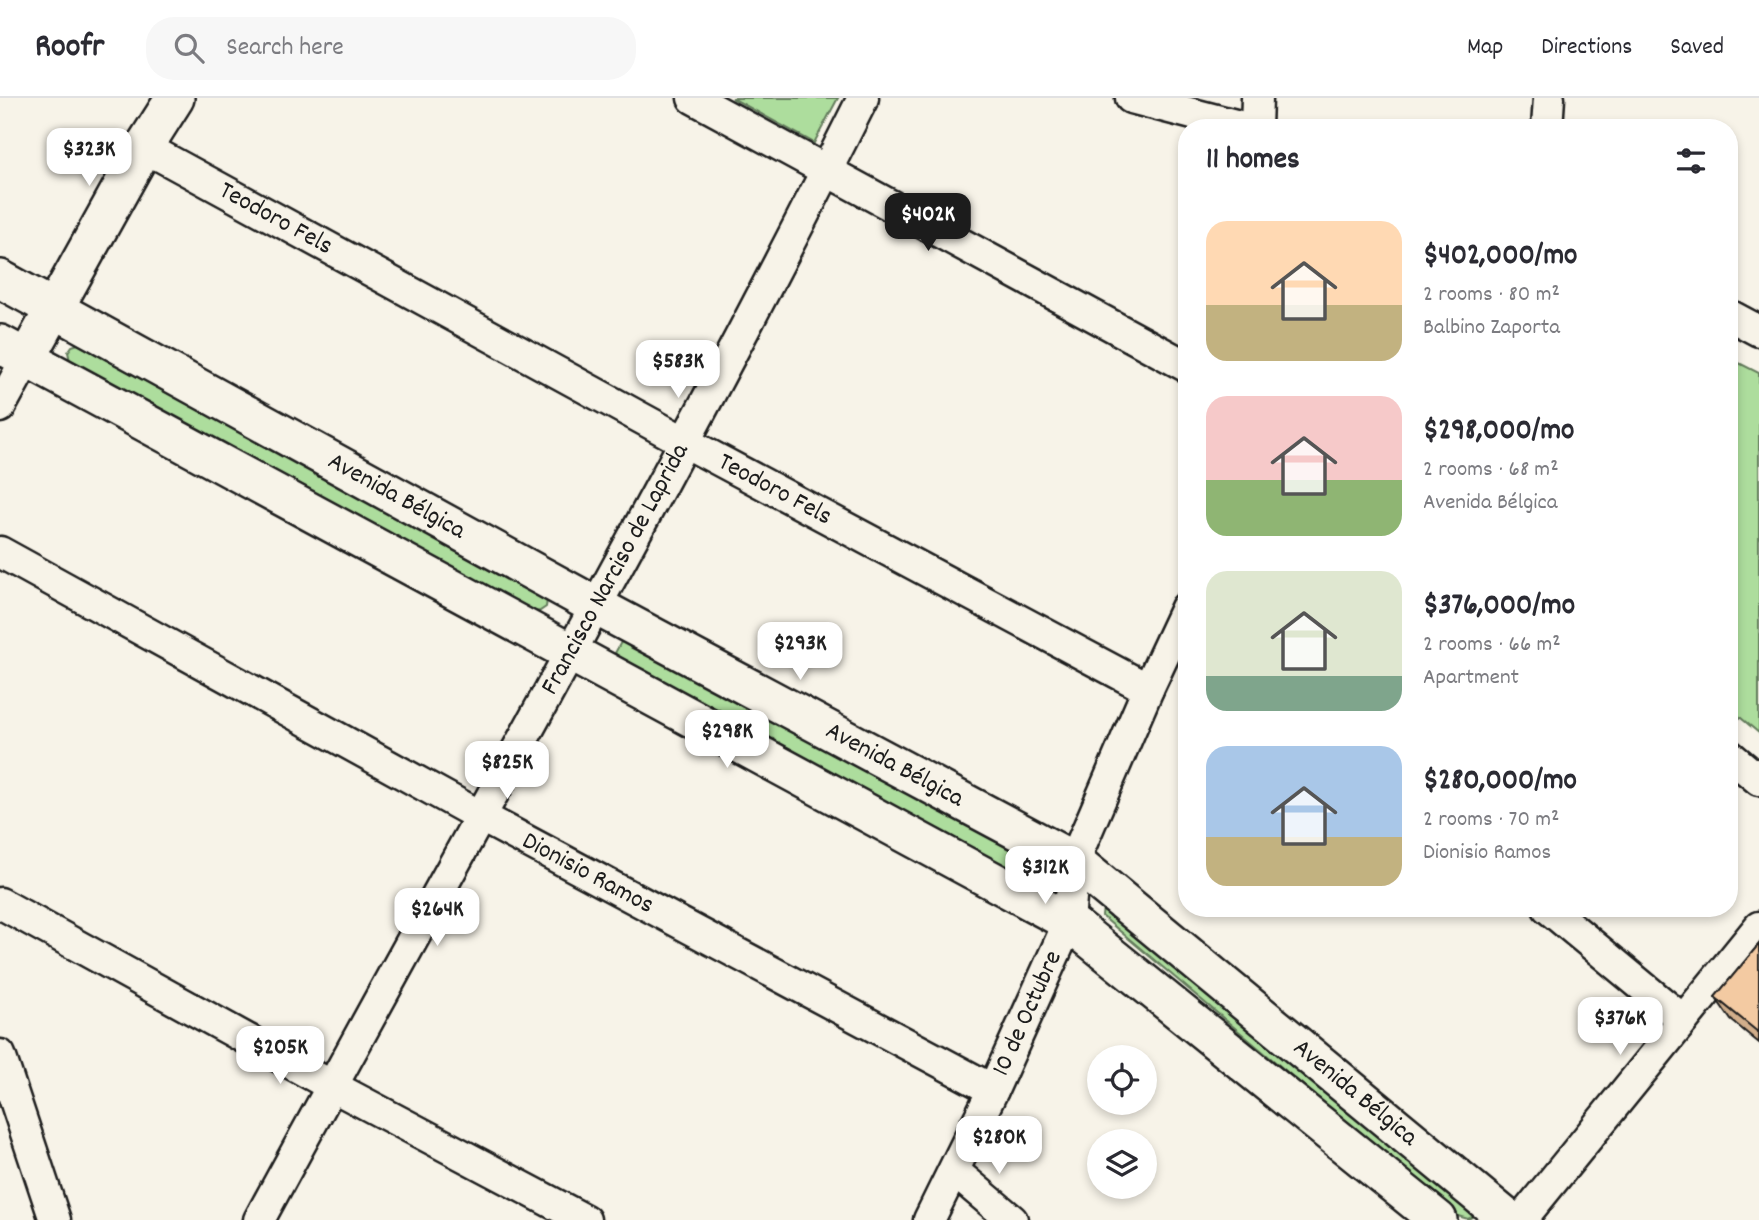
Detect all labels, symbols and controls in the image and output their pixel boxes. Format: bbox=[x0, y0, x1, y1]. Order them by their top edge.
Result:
search box bbox=[146, 17, 636, 80]
text: Roofr bbox=[35, 25, 104, 72]
icon: search bbox=[170, 29, 208, 67]
text: Search here bbox=[226, 30, 344, 67]
text: Map bbox=[1467, 31, 1503, 65]
text: Directions bbox=[1541, 31, 1632, 65]
text: Saved bbox=[1670, 31, 1724, 65]
pin: $323K bbox=[40, 129, 138, 188]
text: $323K bbox=[63, 134, 115, 167]
text: 11 homes bbox=[1206, 140, 1300, 183]
icon: filters bbox=[1672, 142, 1710, 180]
street label: Teodoro Fels bbox=[212, 173, 339, 265]
pin: $402K bbox=[879, 194, 977, 253]
text: $402K bbox=[901, 199, 955, 232]
text: $402,000/mo bbox=[1423, 236, 1577, 279]
icon: home bbox=[1262, 249, 1346, 333]
text: 2 rooms · 80 m² bbox=[1423, 279, 1560, 312]
text: Balbino Zaporta bbox=[1423, 312, 1560, 345]
pin: $583K bbox=[629, 341, 727, 400]
text: $583K bbox=[652, 346, 704, 379]
text: $298,000/mo bbox=[1423, 411, 1574, 454]
icon: home bbox=[1262, 424, 1346, 508]
street label: Francisco Narciso de Laprida bbox=[532, 436, 699, 702]
street label: Avenida Bélgica bbox=[321, 444, 473, 550]
street label: Teodoro Fels bbox=[711, 444, 839, 536]
text: 2 rooms · 68 m² bbox=[1423, 454, 1559, 487]
text: Avenida Bélgica bbox=[1423, 487, 1558, 520]
text: $376,000/mo bbox=[1423, 586, 1575, 629]
icon: home bbox=[1262, 599, 1346, 683]
pin: $293K bbox=[751, 622, 849, 682]
text: $293K bbox=[773, 628, 827, 661]
text: 2 rooms · 66 m² bbox=[1423, 629, 1561, 662]
text: Apartment bbox=[1423, 662, 1519, 695]
pin: $298K bbox=[678, 710, 776, 770]
street label: Avenida Bélgica bbox=[819, 713, 971, 818]
text: $298K bbox=[701, 716, 753, 749]
pin: $825K bbox=[458, 742, 556, 801]
text: $825K bbox=[481, 747, 533, 780]
text: $280,000/mo bbox=[1423, 761, 1577, 804]
icon: home bbox=[1262, 774, 1346, 858]
text: 2 rooms · 70 m² bbox=[1423, 804, 1559, 837]
street label: Dionisio Ramos bbox=[515, 823, 660, 924]
text: Dionisio Ramos bbox=[1423, 837, 1551, 870]
pin: $312K bbox=[996, 846, 1094, 906]
text: $312K bbox=[1021, 852, 1069, 885]
pin: $264K bbox=[388, 888, 486, 948]
text: $264K bbox=[410, 894, 464, 927]
street label: 10 de Octubre bbox=[983, 945, 1072, 1082]
pin: $376K bbox=[1571, 998, 1669, 1057]
text: $376K bbox=[1594, 1003, 1646, 1036]
pin: $205K bbox=[231, 1026, 329, 1086]
street label: Avenida Bélgica bbox=[1285, 1030, 1426, 1156]
text: $205K bbox=[252, 1032, 308, 1065]
map controls bbox=[1087, 1045, 1157, 1199]
button: locate bbox=[1087, 1045, 1157, 1115]
pin: $280K bbox=[950, 1116, 1048, 1176]
text: $280K bbox=[972, 1122, 1026, 1155]
button: layers bbox=[1087, 1129, 1157, 1199]

